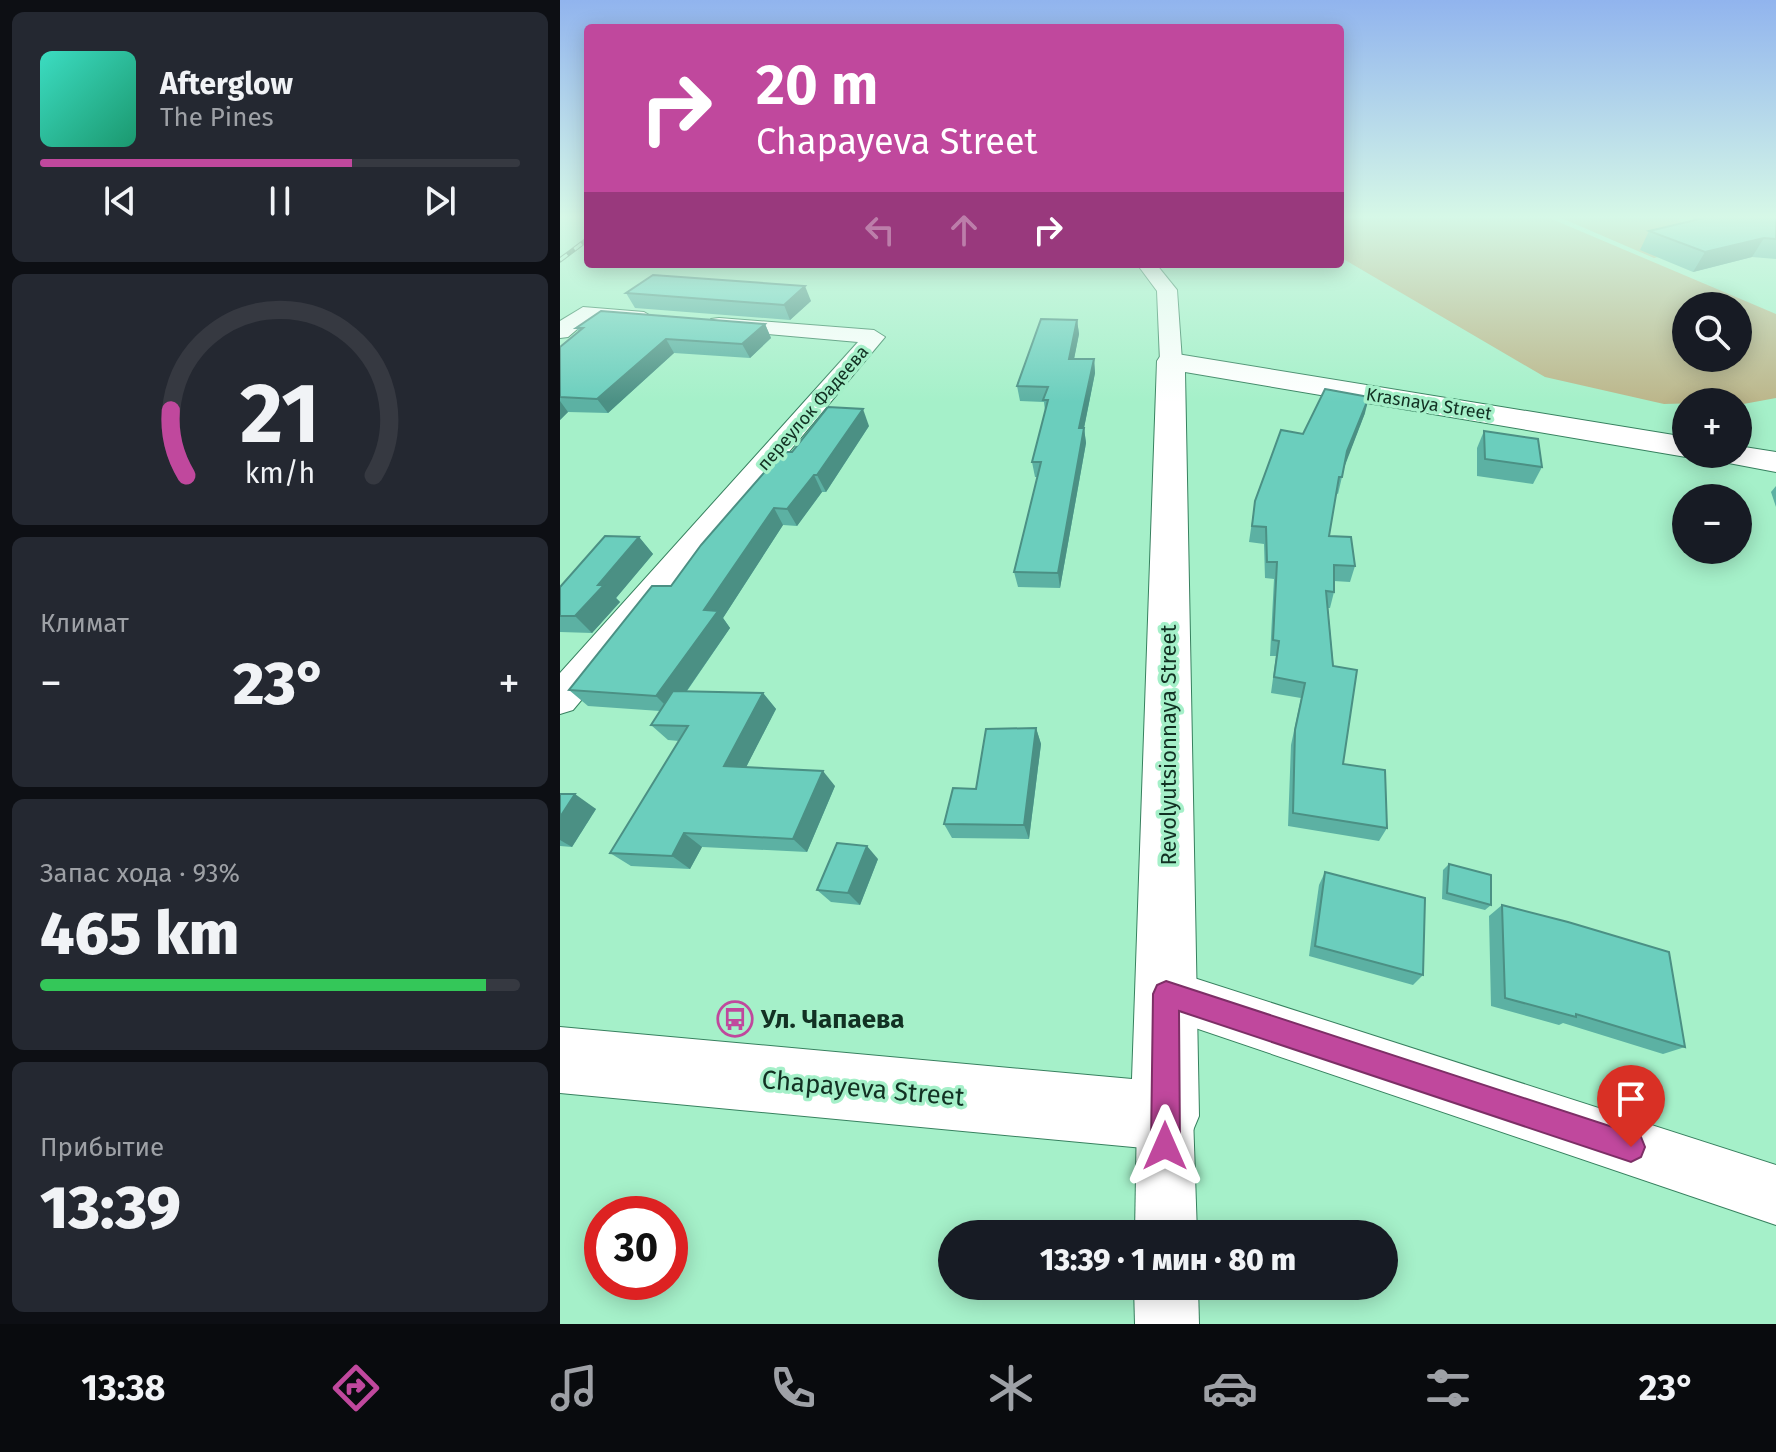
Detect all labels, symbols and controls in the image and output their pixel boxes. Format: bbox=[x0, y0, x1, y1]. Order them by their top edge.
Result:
text: 20 m bbox=[756, 52, 878, 119]
icon: right bbox=[624, 56, 728, 160]
text: Afterglow bbox=[160, 66, 293, 102]
text: The Pines bbox=[160, 102, 274, 133]
text: Chapayeva Street bbox=[756, 120, 1038, 164]
icon: previous bbox=[98, 179, 142, 223]
icon: pause bbox=[258, 179, 302, 223]
icon: next bbox=[418, 179, 462, 223]
icon: left bbox=[858, 208, 902, 252]
icon: ahead bbox=[942, 208, 986, 252]
icon: right bbox=[1026, 208, 1070, 252]
map controls bbox=[1672, 292, 1752, 564]
button: search bbox=[1672, 292, 1752, 372]
street label: переулок Фадеева bbox=[753, 341, 873, 475]
text: 21 bbox=[240, 363, 320, 463]
street label: Krasnaya Street bbox=[1365, 383, 1494, 425]
button: + bbox=[1672, 388, 1752, 468]
text: km/h bbox=[245, 456, 315, 491]
button: − bbox=[1672, 484, 1752, 564]
text: Климат bbox=[40, 608, 129, 639]
street label: Revolyutsionnaya Street bbox=[1155, 624, 1182, 865]
text: 23° bbox=[233, 648, 327, 720]
text: − bbox=[40, 657, 62, 710]
text: + bbox=[498, 657, 520, 710]
text: Запас хода · 93% bbox=[40, 858, 240, 889]
text: 465 km bbox=[40, 898, 239, 970]
bus stop icon: Ул. Чапаева bbox=[716, 1000, 754, 1038]
place label: Ул. Чапаева bbox=[760, 1004, 905, 1035]
street label: Chapayeva Street bbox=[760, 1064, 966, 1113]
pin bbox=[1597, 1065, 1665, 1147]
icon: arrive bbox=[1609, 1077, 1653, 1121]
position arrow bbox=[1123, 1104, 1207, 1188]
text: Прибытие bbox=[40, 1132, 164, 1163]
text: 13:39 bbox=[40, 1172, 181, 1244]
speed limit sign: 30 bbox=[584, 1196, 688, 1300]
text: 13:39 · 1 мин · 80 m bbox=[1040, 1242, 1296, 1278]
icon: directions bbox=[328, 1360, 384, 1416]
icon: music bbox=[546, 1360, 602, 1416]
icon: phone bbox=[765, 1360, 821, 1416]
icon: climate bbox=[983, 1360, 1039, 1416]
icon: car bbox=[1202, 1360, 1258, 1416]
icon: filters bbox=[1420, 1360, 1476, 1416]
text: 13:38 bbox=[81, 1366, 166, 1410]
text: 23° bbox=[1639, 1366, 1695, 1410]

